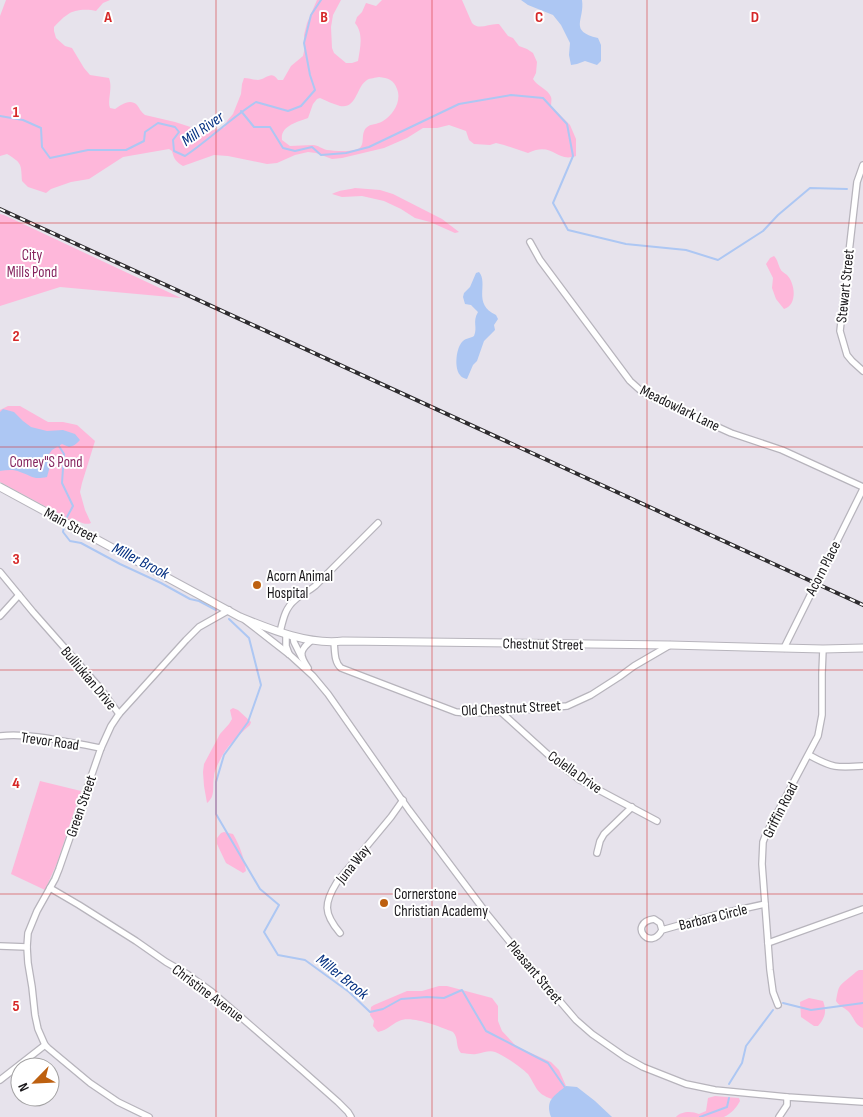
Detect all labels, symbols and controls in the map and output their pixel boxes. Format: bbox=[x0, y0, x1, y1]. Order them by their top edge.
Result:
text: A bbox=[103, 8, 112, 27]
text: B bbox=[320, 8, 328, 27]
text: C bbox=[535, 8, 543, 27]
text: D bbox=[751, 8, 759, 27]
text: 1 bbox=[13, 103, 20, 122]
water label: Mill River bbox=[178, 108, 228, 151]
park label: City Mills Pond bbox=[7, 246, 57, 282]
street label: Stewart Street bbox=[832, 248, 859, 324]
text: 2 bbox=[12, 327, 20, 346]
street label: Meadowlark Lane bbox=[637, 381, 723, 436]
park label: Comey"S Pond bbox=[9, 453, 83, 472]
street label: Main Street bbox=[41, 503, 101, 548]
street label: Acorn Place bbox=[801, 538, 845, 600]
water label: Miller Brook bbox=[109, 539, 173, 584]
text: 3 bbox=[12, 550, 20, 569]
place label: Acorn Animal Hospital bbox=[266, 567, 333, 603]
marker: Acorn Animal Hospital bbox=[251, 579, 263, 591]
street label: Chestnut Street bbox=[502, 634, 584, 655]
street label: Bulliukian Drive bbox=[57, 643, 121, 714]
street label: Old Chestnut Street bbox=[461, 696, 562, 721]
street label: Trevor Road bbox=[20, 728, 80, 755]
street label: Colella Drive bbox=[544, 747, 606, 798]
street label: Green Street bbox=[62, 772, 101, 840]
text: 4 bbox=[12, 774, 20, 793]
street label: Griffin Road bbox=[758, 779, 802, 841]
street label: Juna Way bbox=[331, 841, 375, 888]
place label: Cornerstone Christian Academy bbox=[394, 885, 488, 921]
marker: Cornerstone Christian Academy bbox=[378, 897, 390, 909]
street label: Barbara Circle bbox=[677, 900, 749, 935]
street label: Pleasant Street bbox=[503, 937, 567, 1008]
water label: Miller Brook bbox=[312, 950, 373, 1005]
street label: Christine Avenue bbox=[168, 960, 247, 1027]
text: 5 bbox=[12, 997, 20, 1016]
north arrow bbox=[10, 1057, 60, 1107]
text: N bbox=[14, 1080, 33, 1094]

